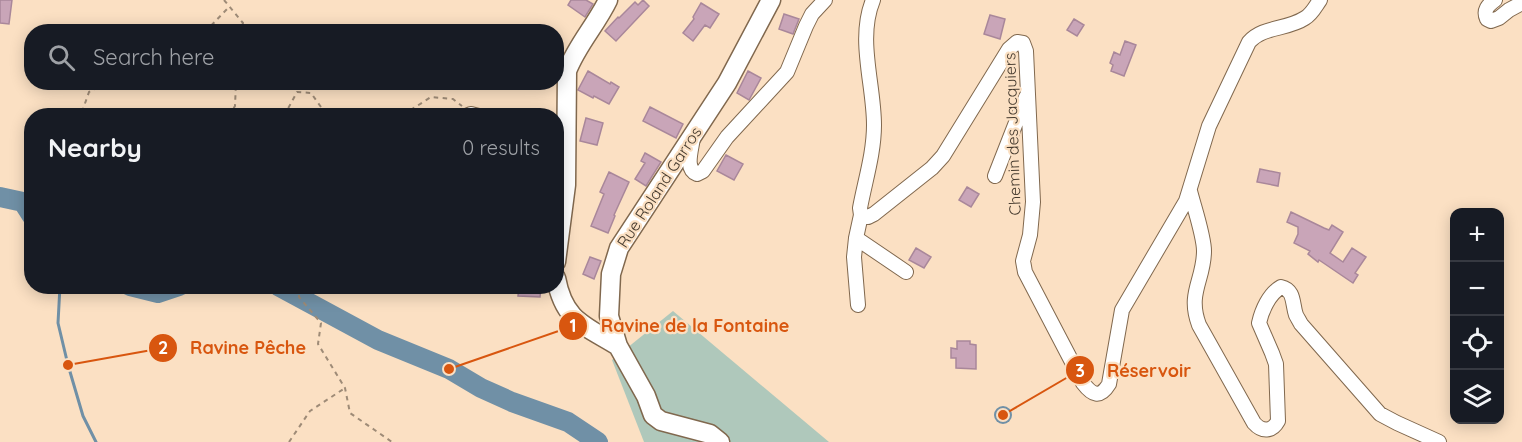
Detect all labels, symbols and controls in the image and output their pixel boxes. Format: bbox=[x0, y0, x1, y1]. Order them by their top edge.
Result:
search box bbox=[24, 24, 564, 90]
icon: search bbox=[45, 41, 78, 74]
text: Search here bbox=[93, 43, 214, 71]
street label: Chemin des Jacquiers bbox=[999, 52, 1025, 216]
street label: Rue Roland Garros bbox=[612, 123, 706, 251]
text: Nearby bbox=[48, 131, 142, 164]
text: 0 results bbox=[462, 135, 540, 160]
map controls bbox=[1450, 208, 1504, 424]
button: + bbox=[1450, 208, 1504, 262]
button: − bbox=[1450, 262, 1504, 316]
callout: Ravine de la Fontaine bbox=[558, 308, 801, 344]
text: 1 bbox=[569, 314, 577, 337]
text: Ravine de la Fontaine bbox=[601, 314, 789, 337]
button: locate bbox=[1450, 316, 1504, 370]
callout: Ravine Pêche bbox=[148, 330, 318, 366]
text: 2 bbox=[158, 336, 168, 359]
text: Ravine Pêche bbox=[190, 336, 306, 359]
callout: Réservoir bbox=[1065, 352, 1203, 388]
text: 3 bbox=[1075, 359, 1085, 382]
text: Réservoir bbox=[1107, 359, 1191, 382]
button: layers bbox=[1450, 370, 1504, 424]

